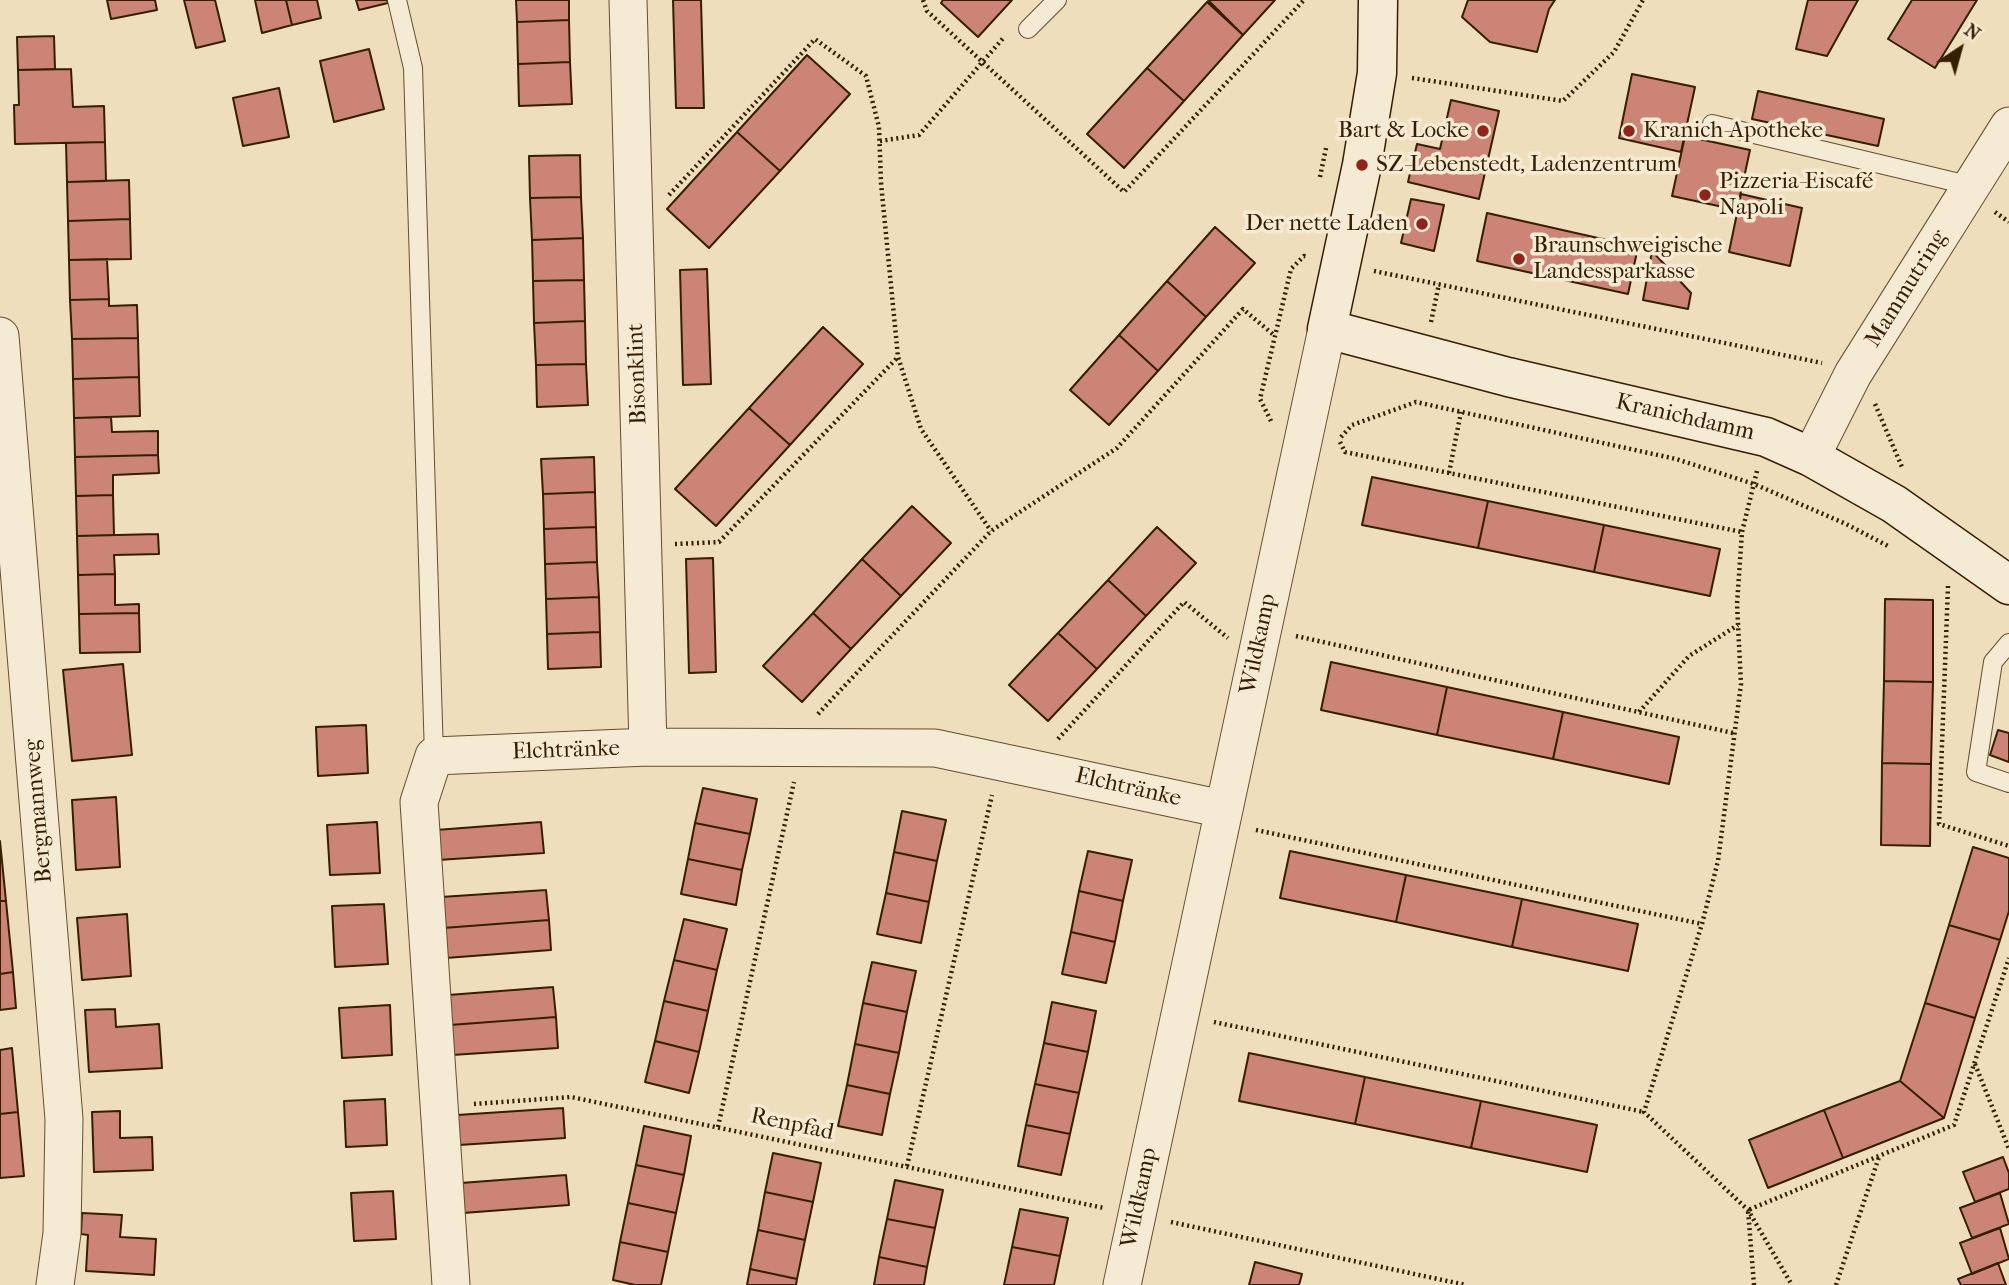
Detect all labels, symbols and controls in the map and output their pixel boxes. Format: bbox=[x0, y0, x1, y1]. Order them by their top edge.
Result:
north arrow bbox=[1925, 14, 1995, 84]
text: N bbox=[1960, 19, 1985, 45]
place label: Bart & Locke bbox=[1338, 117, 1469, 145]
place label: Kranich-Apotheke bbox=[1643, 117, 1823, 145]
marker: Bart & Locke bbox=[1475, 123, 1491, 139]
marker: Kranich-Apotheke bbox=[1621, 123, 1637, 139]
place label: SZ-Lebenstedt, Ladenzentrum bbox=[1376, 151, 1677, 179]
marker: SZ-Lebenstedt, Ladenzentrum bbox=[1354, 157, 1370, 173]
place label: Pizzeria-Eiscafé Napoli bbox=[1719, 168, 1873, 222]
marker: Pizzeria-Eiscafé Napoli bbox=[1697, 187, 1713, 203]
place label: Der nette Laden bbox=[1245, 210, 1408, 238]
marker: Der nette Laden bbox=[1414, 216, 1430, 232]
street label: Mammutring bbox=[1860, 225, 1954, 353]
place label: Braunschweigische Landessparkasse bbox=[1533, 232, 1722, 286]
marker: Braunschweigische Landessparkasse bbox=[1511, 251, 1527, 267]
street label: Bisonklint bbox=[622, 323, 654, 425]
street label: Kranichdamm bbox=[1613, 389, 1757, 447]
street label: Wildkamp bbox=[1235, 591, 1283, 697]
street label: Elchtränke bbox=[512, 735, 620, 767]
street label: Bergmannweg bbox=[19, 738, 59, 884]
street label: Elchtränke bbox=[1072, 762, 1184, 814]
street label: Renpfad bbox=[748, 1103, 836, 1147]
street label: Wildkamp bbox=[1116, 1145, 1164, 1251]

